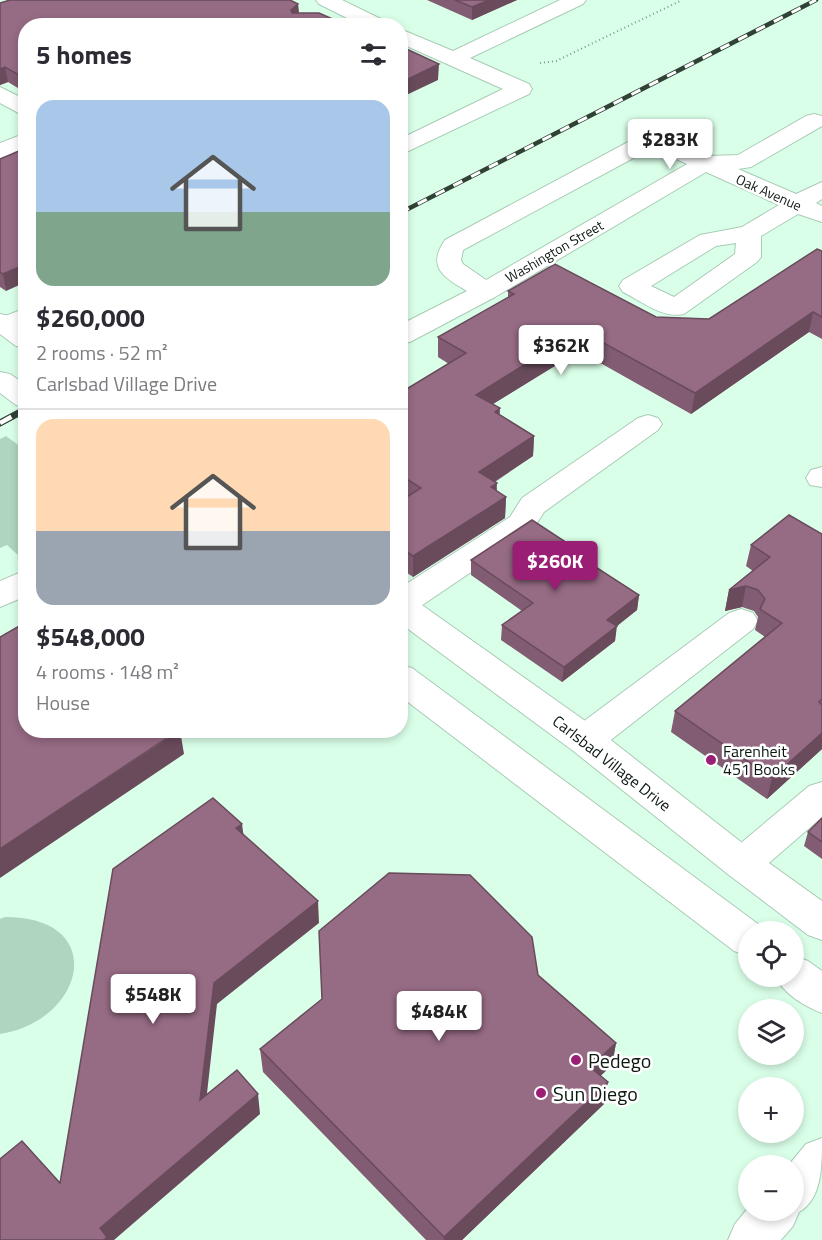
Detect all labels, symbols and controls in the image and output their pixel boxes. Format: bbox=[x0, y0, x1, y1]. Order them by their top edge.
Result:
text: 5 homes bbox=[36, 35, 132, 74]
icon: filters bbox=[357, 38, 390, 71]
pin: $283K bbox=[628, 119, 712, 170]
text: $283K bbox=[642, 123, 698, 154]
icon: home bbox=[159, 139, 267, 247]
street label: Oak Avenue bbox=[733, 168, 805, 216]
street label: Washington Street bbox=[501, 214, 607, 288]
text: $260,000 bbox=[36, 298, 145, 337]
pin: $362K bbox=[519, 325, 603, 376]
text: $362K bbox=[533, 329, 589, 360]
text: 2 rooms · 52 m² bbox=[36, 337, 168, 368]
text: Carlsbad Village Drive bbox=[36, 368, 217, 399]
icon: home bbox=[159, 458, 267, 566]
pin: $260K bbox=[513, 541, 597, 592]
text: $260K bbox=[527, 545, 583, 576]
text: $548,000 bbox=[36, 617, 145, 656]
text: 4 rooms · 148 m² bbox=[36, 656, 179, 687]
text: House bbox=[36, 687, 90, 718]
street label: Carlsbad Village Drive bbox=[548, 709, 676, 817]
place label: Farenheit 451 Books bbox=[723, 739, 795, 781]
marker: Farenheit 451 Books bbox=[704, 753, 718, 767]
map controls bbox=[738, 921, 804, 1221]
button: locate bbox=[738, 921, 804, 987]
pin: $548K bbox=[111, 974, 195, 1025]
text: $548K bbox=[125, 978, 181, 1009]
pin: $484K bbox=[397, 991, 481, 1042]
text: $484K bbox=[411, 995, 467, 1026]
button: layers bbox=[738, 999, 804, 1065]
place label: Pedego bbox=[588, 1045, 651, 1076]
marker: Pedego bbox=[569, 1053, 583, 1067]
button: + bbox=[738, 1077, 804, 1143]
place label: Sun Diego bbox=[553, 1078, 638, 1109]
marker: Sun Diego bbox=[534, 1086, 548, 1100]
button: − bbox=[738, 1155, 804, 1221]

